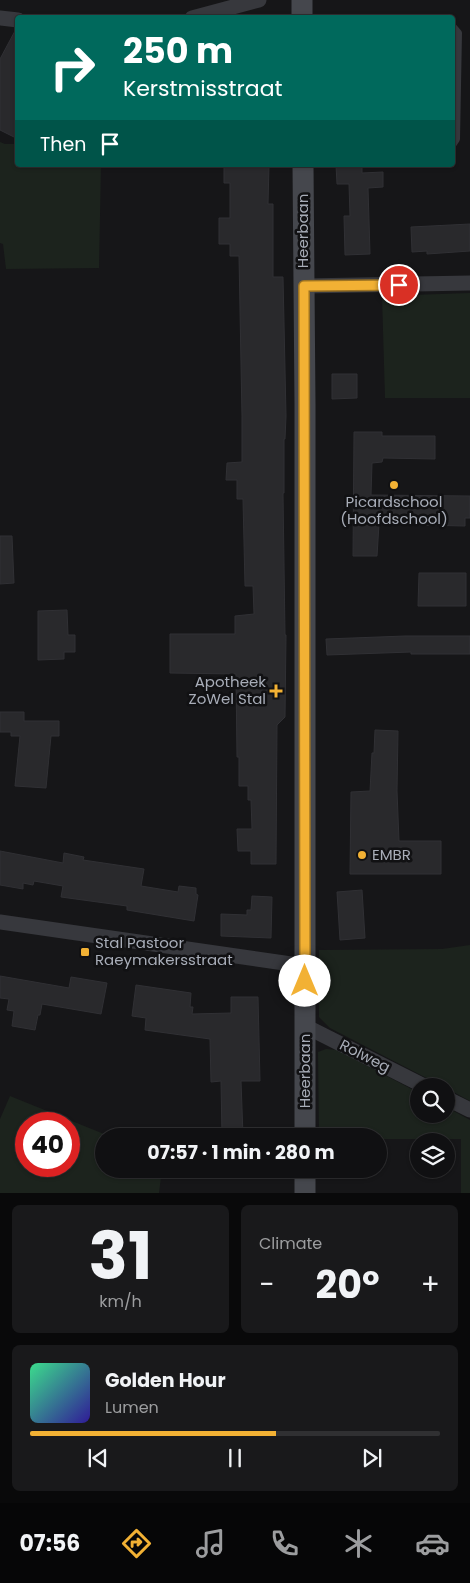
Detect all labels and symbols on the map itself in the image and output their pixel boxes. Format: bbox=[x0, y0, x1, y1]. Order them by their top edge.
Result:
street label: Heerbaan bbox=[292, 194, 313, 268]
pin bbox=[378, 264, 420, 306]
marker: Picardschool (Hoofdschool) bbox=[388, 479, 400, 491]
place label: Picardschool (Hoofdschool) bbox=[340, 491, 448, 529]
place label: Apotheek ZoWel Stal bbox=[189, 671, 266, 709]
marker: Apotheek ZoWel Stal bbox=[270, 685, 282, 697]
place label: EMBR bbox=[372, 844, 411, 865]
marker: EMBR bbox=[356, 849, 368, 861]
place label: Stal Pastoor Raeymakersstraat bbox=[95, 932, 233, 970]
marker: Stal Pastoor Raeymakersstraat bbox=[79, 946, 91, 958]
position arrow bbox=[278, 954, 330, 1006]
street label: Heerbaan bbox=[294, 1034, 315, 1108]
street label: Rolweg bbox=[336, 1034, 394, 1077]
speed limit sign: 40 bbox=[15, 1112, 80, 1177]

